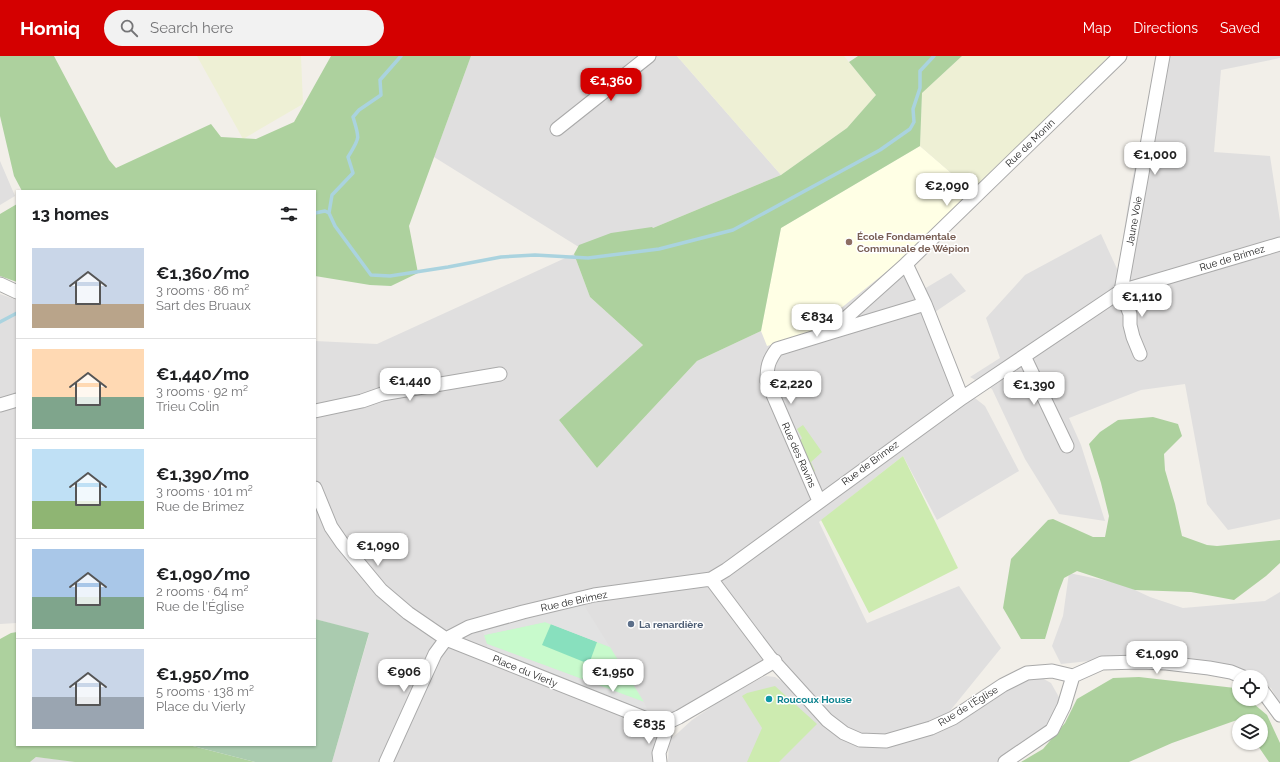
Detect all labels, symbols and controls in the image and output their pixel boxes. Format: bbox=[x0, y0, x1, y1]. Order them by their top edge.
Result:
search box bbox=[104, 10, 384, 46]
text: Homiq bbox=[20, 17, 80, 39]
icon: search bbox=[118, 17, 140, 39]
text: Search here bbox=[150, 19, 233, 37]
text: Map bbox=[1083, 20, 1111, 36]
text: Directions bbox=[1133, 20, 1198, 36]
text: Saved bbox=[1220, 20, 1260, 36]
pin: €1,360 bbox=[578, 68, 644, 102]
text: €1,360 bbox=[590, 73, 632, 88]
street label: Rue de Monin bbox=[1003, 117, 1057, 169]
pin: €1,000 bbox=[1122, 142, 1188, 176]
text: €1,000 bbox=[1133, 147, 1177, 162]
pin: €2,090 bbox=[914, 173, 980, 207]
text: €2,090 bbox=[925, 178, 969, 193]
street label: Jaune Voie bbox=[1124, 195, 1144, 247]
icon: filters bbox=[278, 203, 300, 225]
text: 13 homes bbox=[32, 204, 109, 224]
place label: École Fondamentale Communale de Wépion bbox=[857, 231, 969, 254]
marker: École Fondamentale Communale de Wépion bbox=[844, 237, 854, 247]
street label: Rue de Brimez bbox=[1198, 243, 1266, 273]
text: €1,360/mo bbox=[156, 263, 249, 283]
icon: home bbox=[64, 264, 112, 312]
text: 3 rooms · 86 m² bbox=[156, 283, 249, 298]
pin: €1,110 bbox=[1109, 284, 1175, 318]
text: €1,110 bbox=[1122, 289, 1162, 304]
text: Sart des Bruaux bbox=[156, 298, 251, 313]
pin: €834 bbox=[793, 304, 841, 338]
text: €834 bbox=[801, 309, 833, 324]
text: €1,440/mo bbox=[156, 364, 249, 384]
icon: home bbox=[64, 365, 112, 413]
pin: €1,440 bbox=[377, 368, 443, 402]
pin: €2,220 bbox=[758, 371, 824, 405]
pin: €1,390 bbox=[1001, 372, 1067, 406]
text: €1,440 bbox=[389, 373, 431, 388]
text: €2,220 bbox=[769, 376, 813, 391]
text: €1,390 bbox=[1013, 377, 1055, 392]
text: 3 rooms · 92 m² bbox=[156, 384, 248, 399]
text: Trieu Colin bbox=[156, 399, 219, 414]
street label: Rue des Ravins bbox=[780, 421, 818, 489]
street label: Rue de Brimez bbox=[839, 439, 901, 487]
text: €1,390/mo bbox=[156, 464, 249, 484]
icon: home bbox=[64, 465, 112, 513]
text: 3 rooms · 101 m² bbox=[156, 484, 253, 499]
text: Rue de Brimez bbox=[156, 499, 244, 514]
pin: €1,090 bbox=[345, 533, 411, 567]
text: €1,090 bbox=[356, 538, 400, 553]
text: €1,090/mo bbox=[156, 564, 250, 584]
icon: home bbox=[64, 565, 112, 613]
text: 2 rooms · 64 m² bbox=[156, 584, 248, 599]
street label: Rue de Brimez bbox=[540, 589, 608, 613]
text: Rue de l'Église bbox=[156, 599, 244, 614]
marker: La renardière bbox=[626, 619, 636, 629]
place label: La renardière bbox=[639, 619, 703, 630]
pin: €1,090 bbox=[1124, 641, 1190, 675]
text: €1,090 bbox=[1135, 646, 1179, 661]
street label: Place du Vierly bbox=[491, 653, 560, 689]
pin: €906 bbox=[380, 659, 428, 693]
pin: €1,950 bbox=[580, 659, 646, 693]
text: €1,950/mo bbox=[156, 664, 249, 684]
text: €906 bbox=[387, 664, 421, 679]
text: €1,950 bbox=[592, 664, 634, 679]
icon: home bbox=[64, 665, 112, 713]
map controls bbox=[1232, 670, 1268, 750]
button: locate bbox=[1232, 670, 1268, 706]
text: 5 rooms · 138 m² bbox=[156, 684, 254, 699]
street label: Rue de l'Église bbox=[936, 684, 1000, 728]
marker: Roucoux House bbox=[764, 694, 774, 704]
place label: Roucoux House bbox=[777, 694, 852, 705]
text: Place du Vierly bbox=[156, 699, 246, 714]
pin: €835 bbox=[625, 711, 673, 745]
button: layers bbox=[1232, 714, 1268, 750]
text: €835 bbox=[633, 716, 665, 731]

